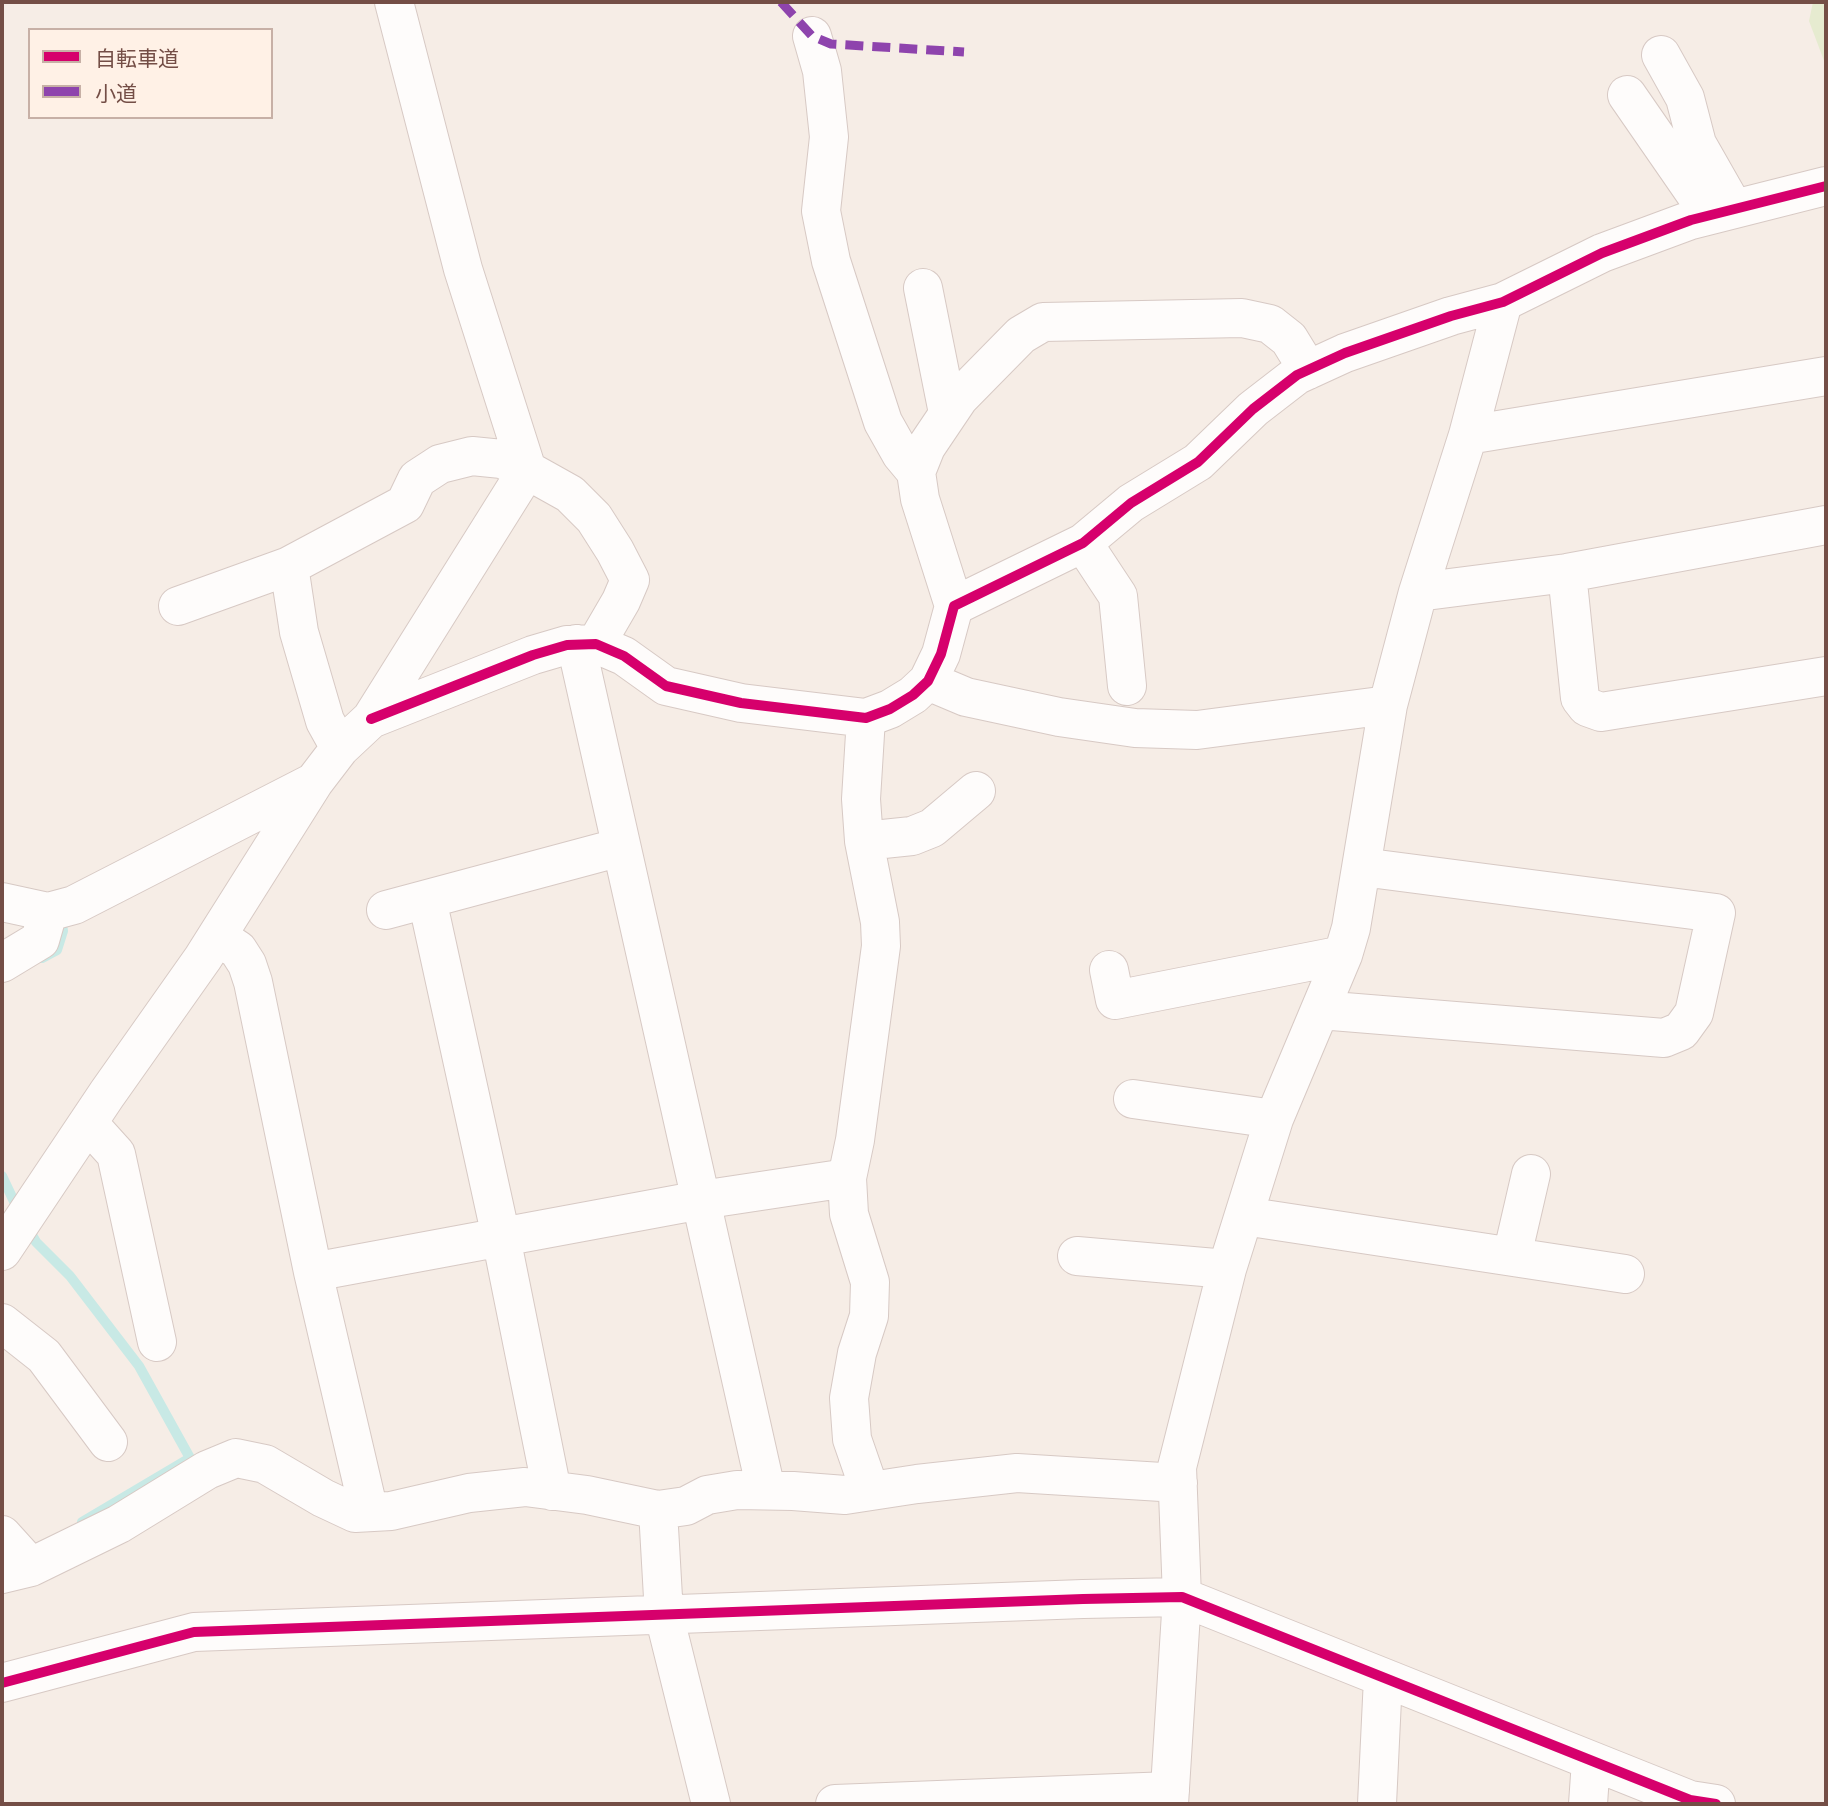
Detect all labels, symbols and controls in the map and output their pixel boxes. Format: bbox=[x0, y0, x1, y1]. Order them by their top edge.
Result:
legend bbox=[28, 28, 273, 119]
text: 自転車道 bbox=[95, 45, 179, 72]
text: 小道 bbox=[95, 80, 137, 107]

